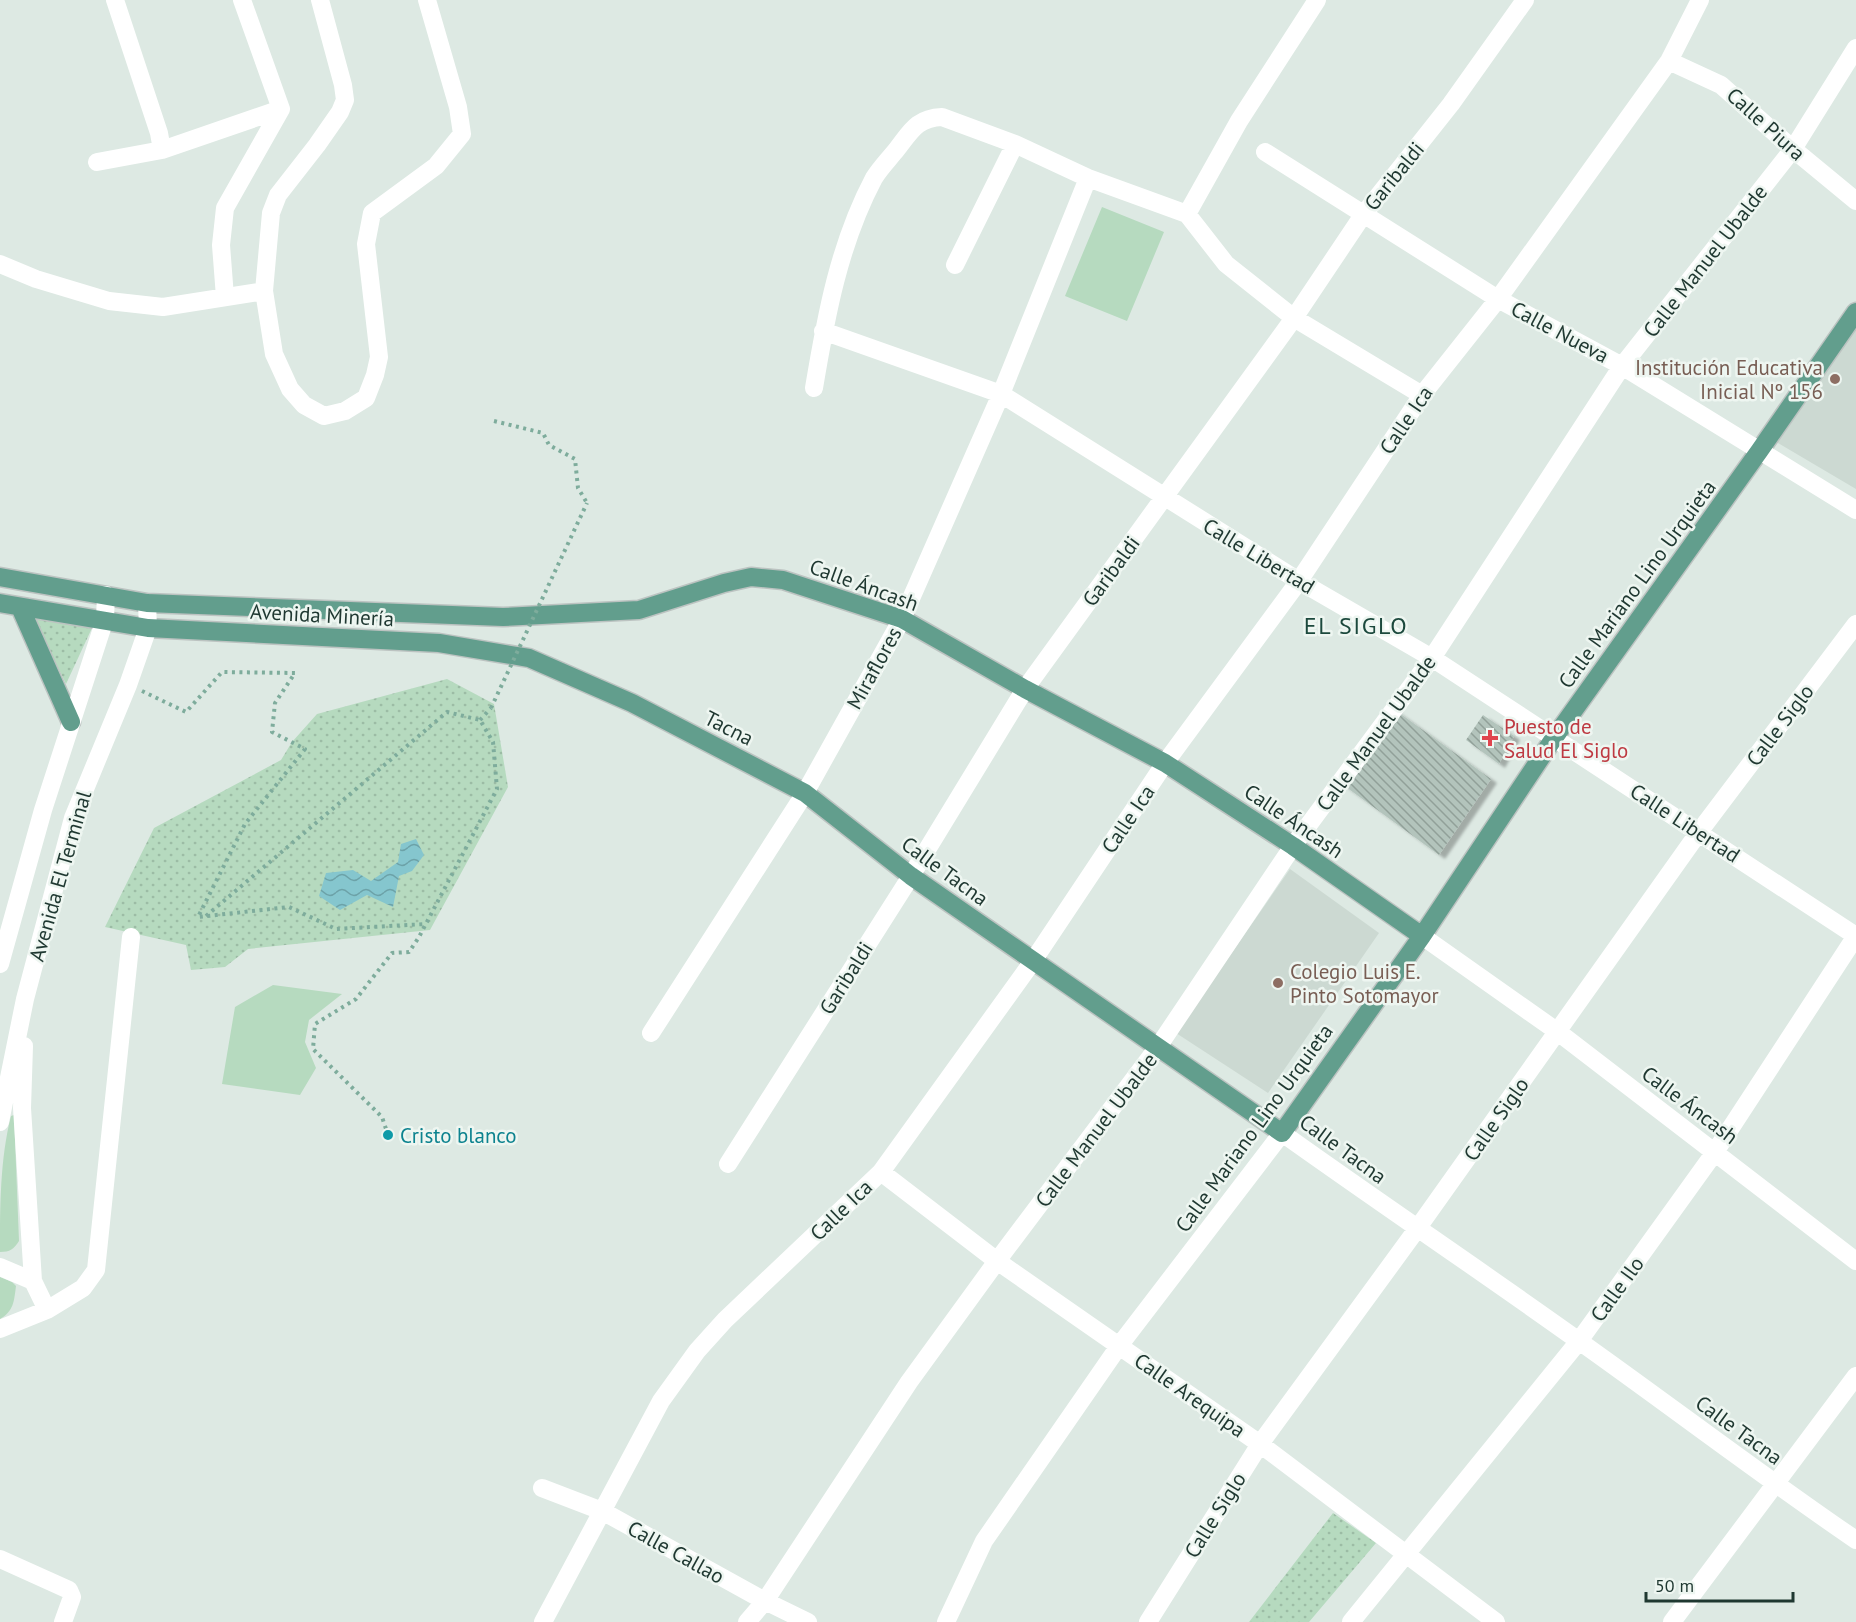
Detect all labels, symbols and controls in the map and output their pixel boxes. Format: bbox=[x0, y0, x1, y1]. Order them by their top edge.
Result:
street label: Calle Piura bbox=[1721, 82, 1811, 166]
street label: Garibaldi bbox=[1358, 136, 1430, 216]
street label: Calle Manuel Ubalde bbox=[1637, 179, 1773, 343]
street label: Calle Nueva bbox=[1507, 295, 1613, 369]
place label: Institución Educativa Inicial Nº 156 bbox=[1635, 354, 1823, 405]
marker: Institución Educativa Inicial Nº 156 bbox=[1828, 372, 1842, 386]
street label: Calle Ica bbox=[1373, 381, 1439, 459]
street label: Calle Mariano Lino Urquieta bbox=[1552, 474, 1722, 694]
street label: Calle Libertad bbox=[1198, 512, 1320, 600]
street label: Garibaldi bbox=[1076, 530, 1146, 612]
street label: Calle Áncash bbox=[806, 553, 922, 617]
street label: Avenida Minería bbox=[249, 598, 395, 632]
district label: EL SIGLO bbox=[1304, 610, 1408, 641]
street label: Miraflores bbox=[840, 622, 908, 714]
street label: Calle Manuel Ubalde bbox=[1310, 650, 1442, 816]
street label: Calle Siglo bbox=[1740, 679, 1820, 771]
street label: Tacna bbox=[700, 704, 758, 752]
place label: Puesto de Salud El Siglo bbox=[1504, 713, 1628, 764]
marker: Puesto de Salud El Siglo bbox=[1481, 729, 1499, 747]
street label: Calle Libertad bbox=[1625, 777, 1745, 869]
street label: Calle Áncash bbox=[1239, 778, 1349, 864]
street label: Calle Ica bbox=[1095, 780, 1161, 858]
street label: Avenida El Terminal bbox=[23, 788, 97, 964]
street label: Calle Tacna bbox=[896, 830, 994, 912]
street label: Garibaldi bbox=[813, 937, 879, 1019]
place label: Colegio Luis E. Pinto Sotomayor bbox=[1290, 958, 1439, 1009]
marker: Colegio Luis E. Pinto Sotomayor bbox=[1271, 976, 1285, 990]
street label: Calle Mariano Lino Urquieta bbox=[1169, 1018, 1339, 1238]
street label: Calle Manuel Ubalde bbox=[1029, 1047, 1163, 1213]
street label: Calle Áncash bbox=[1636, 1060, 1744, 1150]
street label: Calle Siglo bbox=[1457, 1072, 1535, 1166]
street label: Calle Tacna bbox=[1294, 1108, 1392, 1190]
place label: Cristo blanco bbox=[400, 1122, 517, 1149]
marker: Cristo blanco bbox=[381, 1128, 395, 1142]
street label: Calle Ica bbox=[804, 1174, 878, 1246]
street label: Calle Ilo bbox=[1584, 1251, 1650, 1327]
street label: Calle Arequipa bbox=[1129, 1347, 1251, 1443]
street label: Calle Tacna bbox=[1690, 1389, 1788, 1471]
street label: Calle Siglo bbox=[1178, 1467, 1252, 1563]
street label: Calle Callao bbox=[623, 1514, 729, 1590]
scale bar bbox=[1646, 1565, 1793, 1603]
text: 50 m bbox=[1655, 1574, 1694, 1597]

